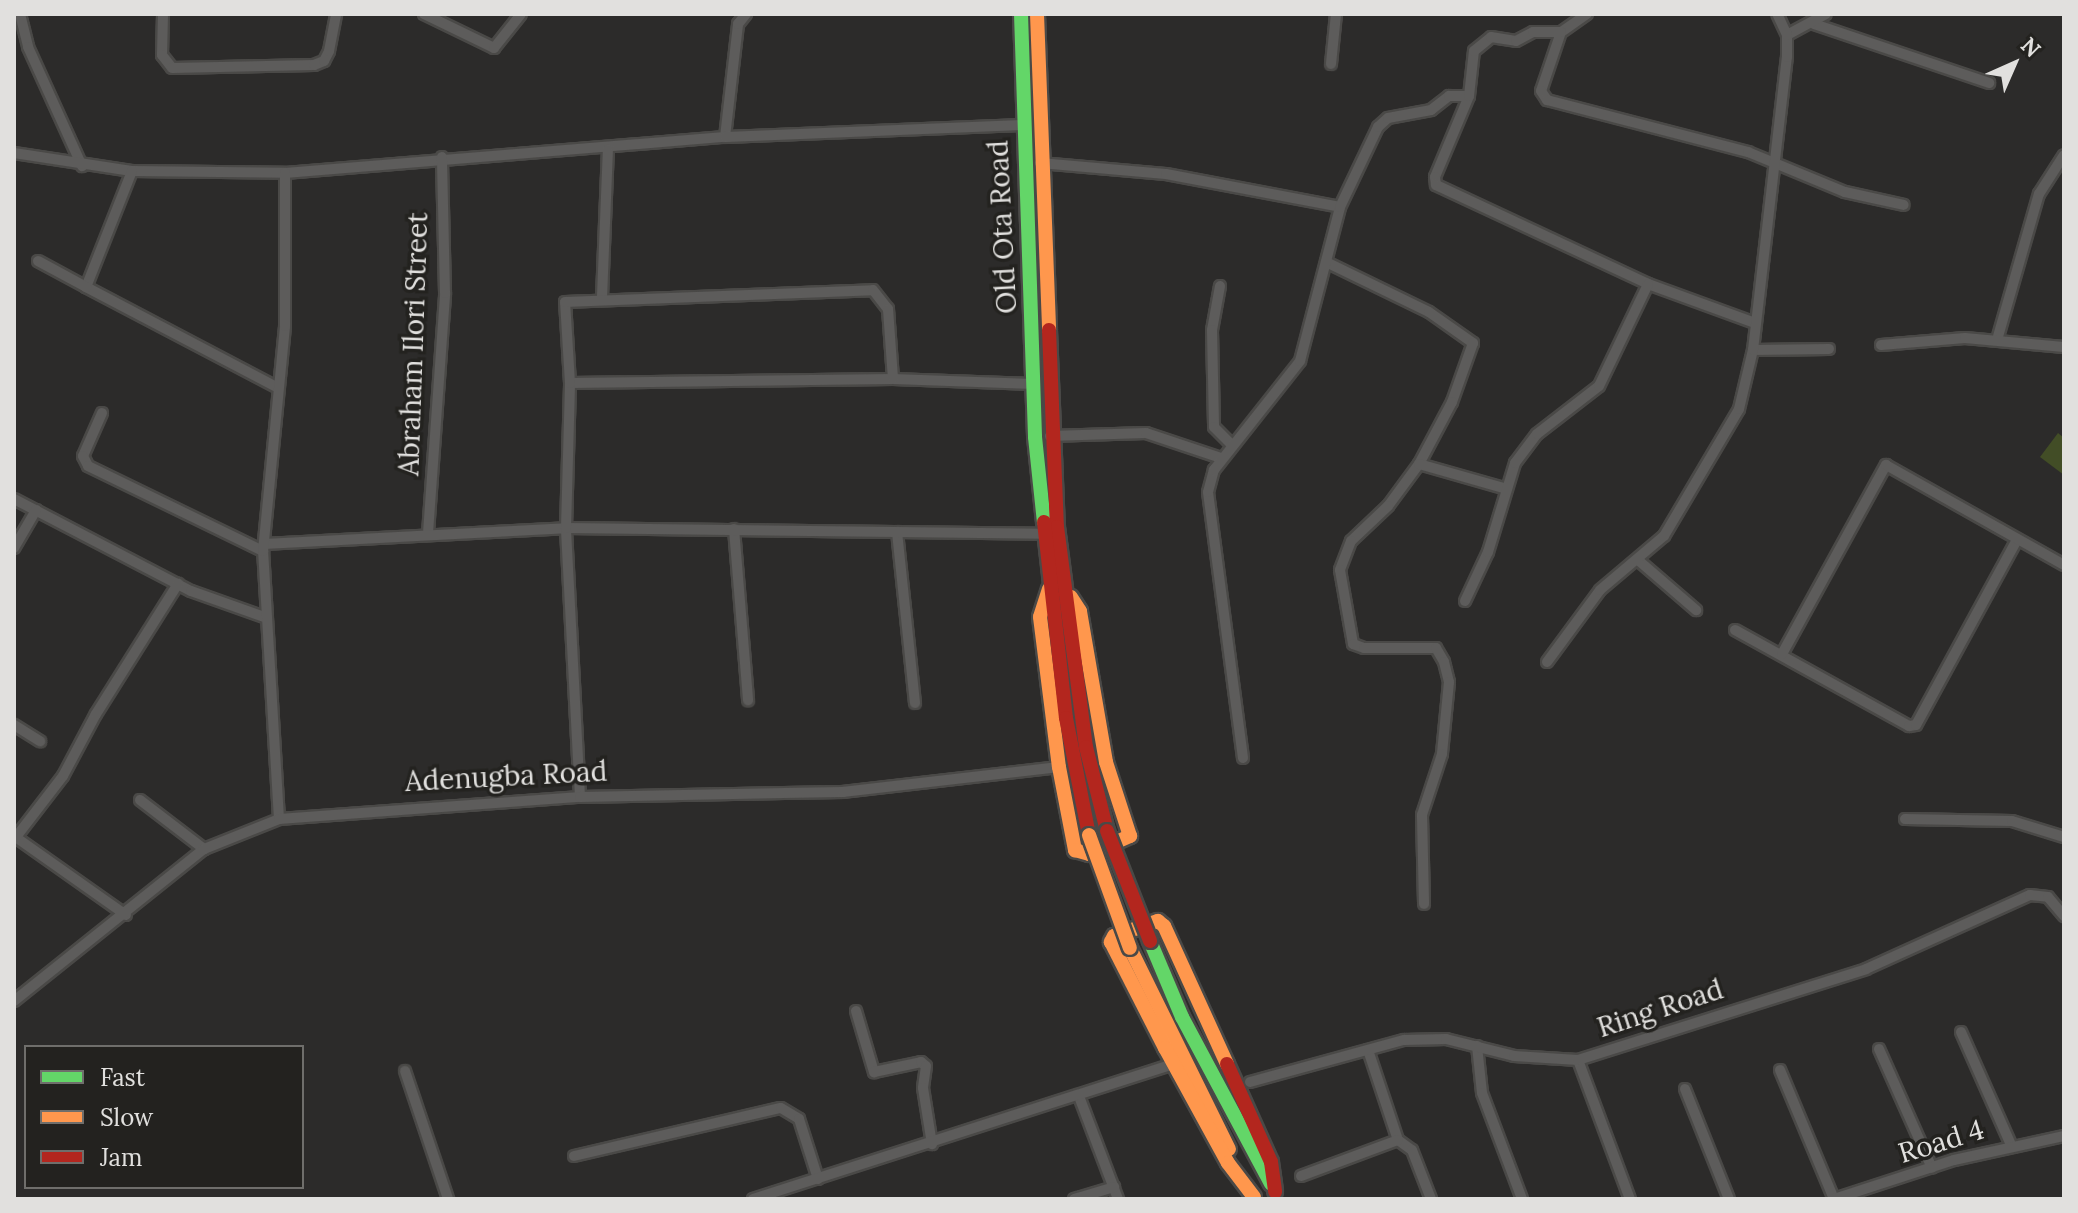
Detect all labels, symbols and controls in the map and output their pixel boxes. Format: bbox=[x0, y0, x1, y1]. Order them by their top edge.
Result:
north arrow bbox=[1974, 24, 2054, 104]
text: N bbox=[2015, 31, 2047, 63]
street label: Old Ota Road bbox=[981, 139, 1023, 315]
street label: Abraham Ilori Street bbox=[392, 212, 434, 476]
street label: Adenugba Road bbox=[404, 754, 608, 798]
street label: Ring Road bbox=[1593, 972, 1727, 1044]
legend bbox=[24, 1045, 304, 1189]
text: Fast bbox=[100, 1062, 145, 1093]
text: Slow bbox=[100, 1102, 153, 1133]
street label: Road 4 bbox=[1894, 1112, 1988, 1170]
text: Jam bbox=[100, 1142, 142, 1173]

